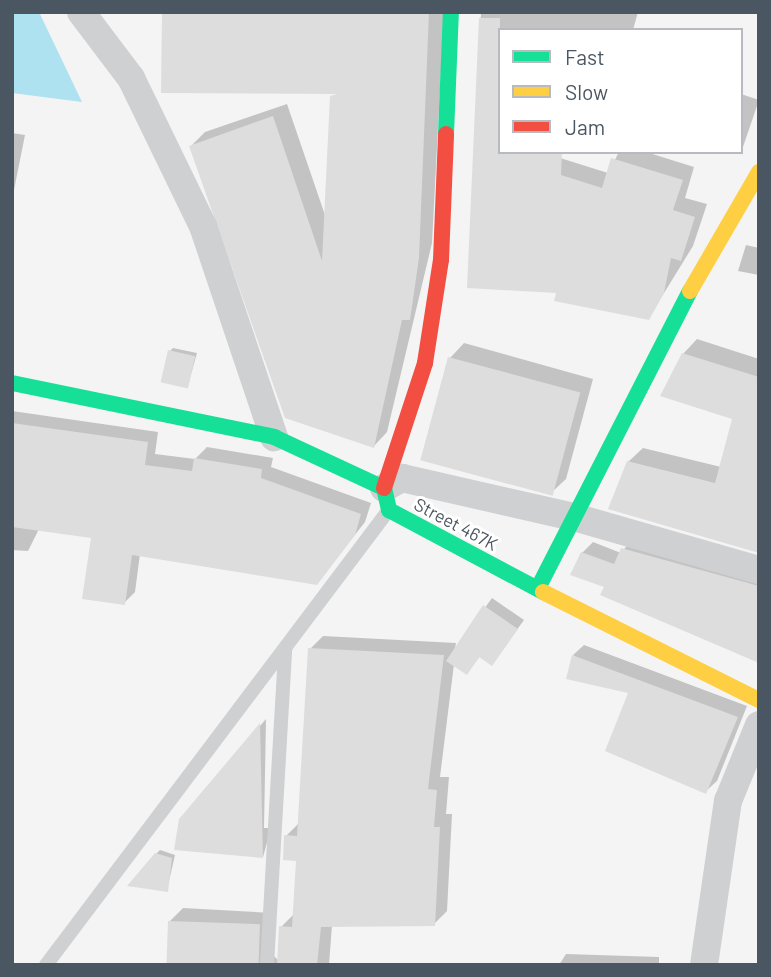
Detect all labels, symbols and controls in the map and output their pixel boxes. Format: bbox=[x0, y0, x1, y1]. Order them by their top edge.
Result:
legend bbox=[498, 28, 743, 154]
text: Fast bbox=[565, 44, 605, 69]
text: Slow bbox=[565, 79, 608, 104]
text: Jam bbox=[565, 114, 605, 139]
street label: Street 467K bbox=[411, 493, 501, 555]

